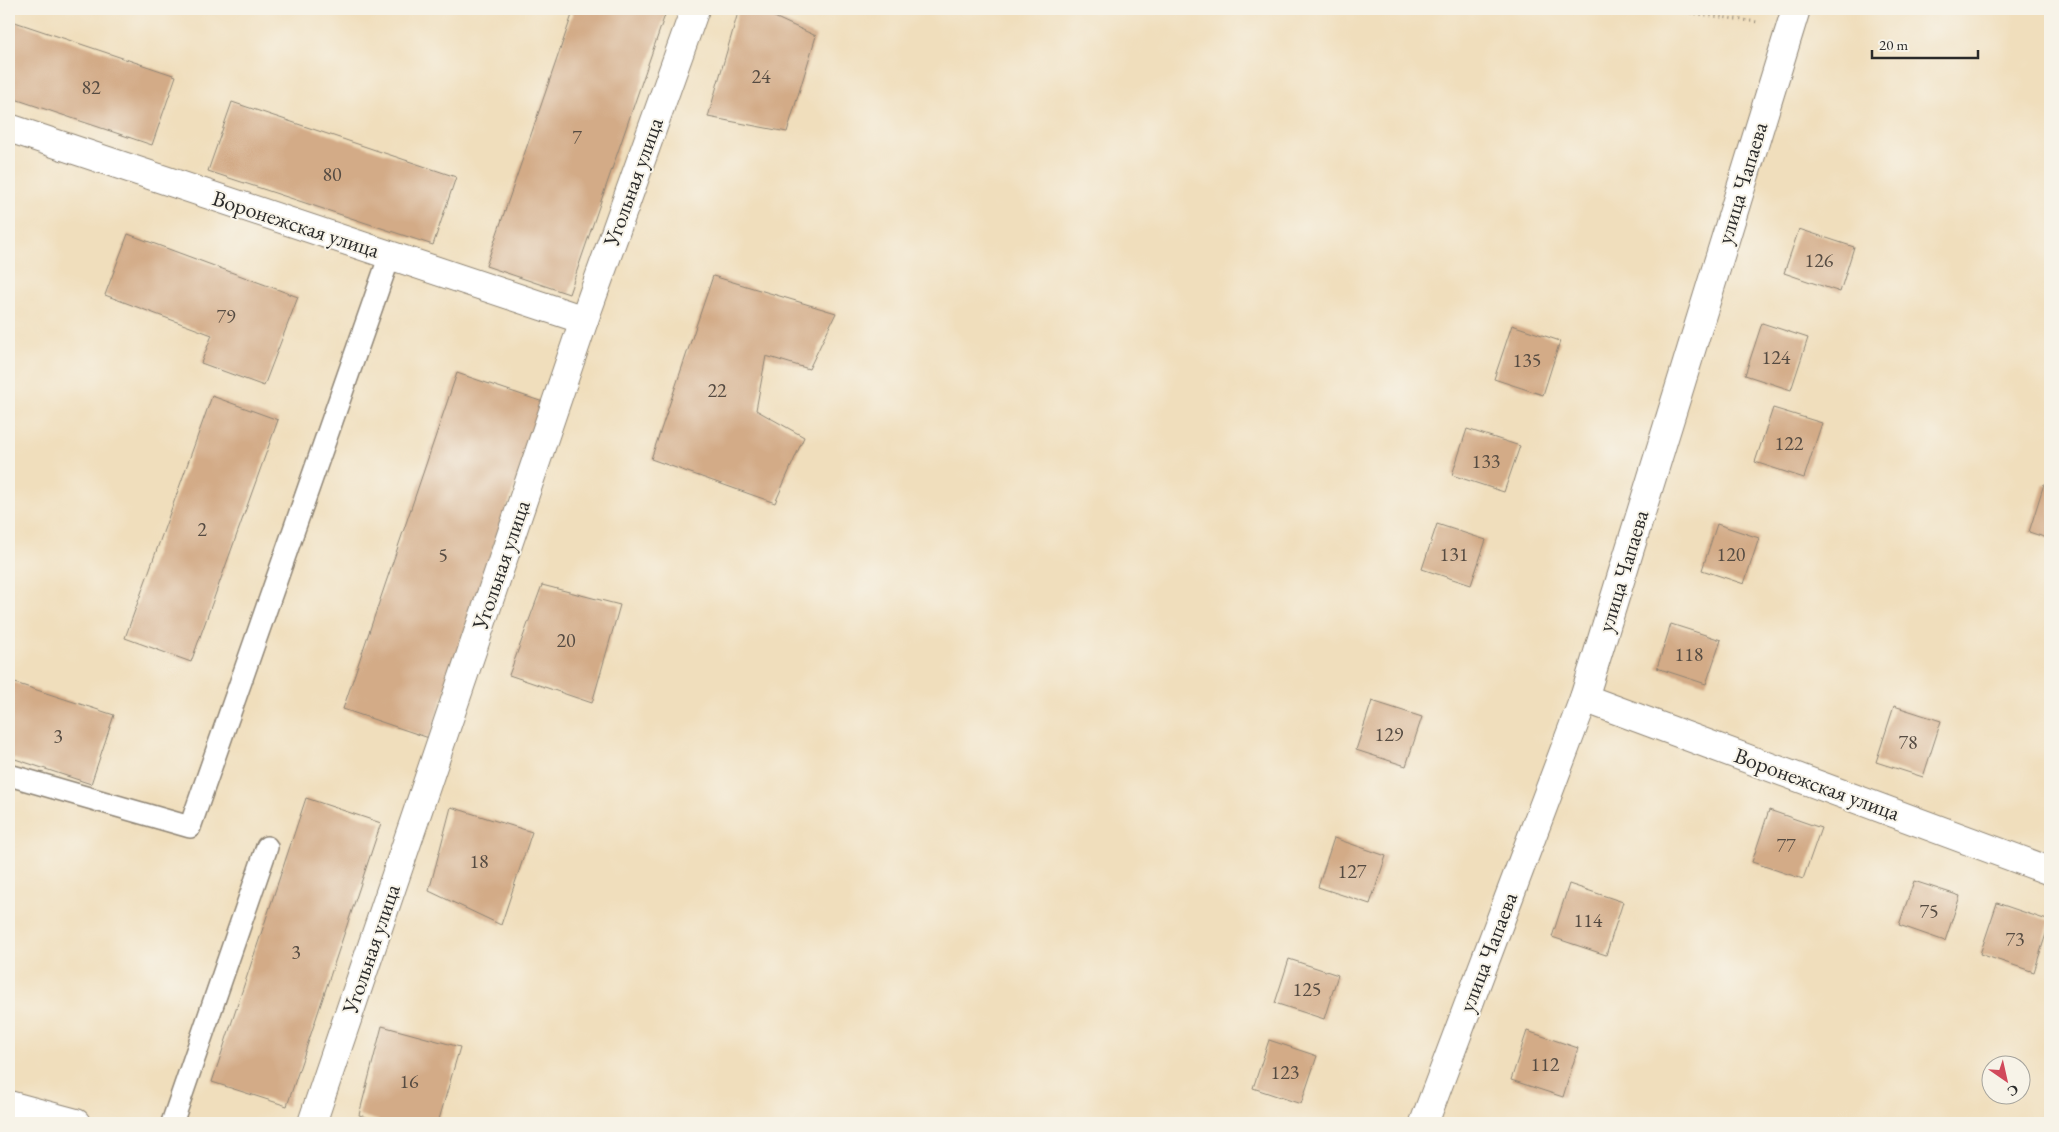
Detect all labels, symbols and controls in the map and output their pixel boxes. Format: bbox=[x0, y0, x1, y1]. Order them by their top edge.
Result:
scale bar bbox=[1872, 28, 1978, 60]
text: 20 m bbox=[1879, 35, 1908, 54]
house number: 24 bbox=[751, 63, 771, 89]
house number: 82 bbox=[81, 74, 101, 100]
street label: Угольная улица bbox=[596, 113, 670, 251]
street label: улица Чапаева bbox=[1710, 118, 1774, 247]
house number: 7 bbox=[572, 124, 582, 150]
house number: 80 bbox=[322, 161, 342, 187]
street label: Воронежская улица bbox=[209, 183, 383, 265]
house number: 126 bbox=[1805, 247, 1834, 273]
house number: 79 bbox=[216, 303, 236, 329]
house number: 124 bbox=[1762, 344, 1791, 370]
house number: 135 bbox=[1513, 347, 1541, 373]
house number: 22 bbox=[707, 377, 727, 403]
house number: 122 bbox=[1775, 430, 1804, 456]
house number: 133 bbox=[1472, 448, 1500, 474]
street label: Угольная улица bbox=[465, 496, 537, 635]
street label: улица Чапаева bbox=[1591, 506, 1655, 635]
house number: 2 bbox=[197, 516, 207, 542]
house number: 131 bbox=[1440, 541, 1468, 567]
house number: 120 bbox=[1717, 541, 1746, 567]
house number: 5 bbox=[438, 542, 448, 568]
house number: 20 bbox=[556, 627, 576, 653]
house number: 118 bbox=[1675, 641, 1703, 667]
house number: 129 bbox=[1375, 721, 1404, 747]
house number: 3 bbox=[53, 723, 63, 749]
house number: 78 bbox=[1898, 729, 1918, 755]
street label: Воронежская улица bbox=[1730, 741, 1904, 827]
house number: 77 bbox=[1776, 832, 1796, 858]
house number: 18 bbox=[469, 848, 489, 874]
house number: 127 bbox=[1338, 858, 1367, 884]
street label: Угольная улица bbox=[335, 880, 407, 1019]
street label: улица Чапаева bbox=[1452, 888, 1524, 1016]
house number: 75 bbox=[1919, 898, 1939, 924]
house number: 114 bbox=[1574, 907, 1603, 933]
house number: 73 bbox=[2005, 926, 2025, 952]
house number: 3 bbox=[291, 939, 301, 965]
house number: 125 bbox=[1293, 976, 1321, 1002]
house number: 112 bbox=[1531, 1051, 1560, 1077]
north arrow bbox=[1982, 1054, 2032, 1104]
house number: 123 bbox=[1271, 1059, 1299, 1085]
house number: 16 bbox=[399, 1068, 419, 1094]
text: С bbox=[2004, 1081, 2022, 1101]

